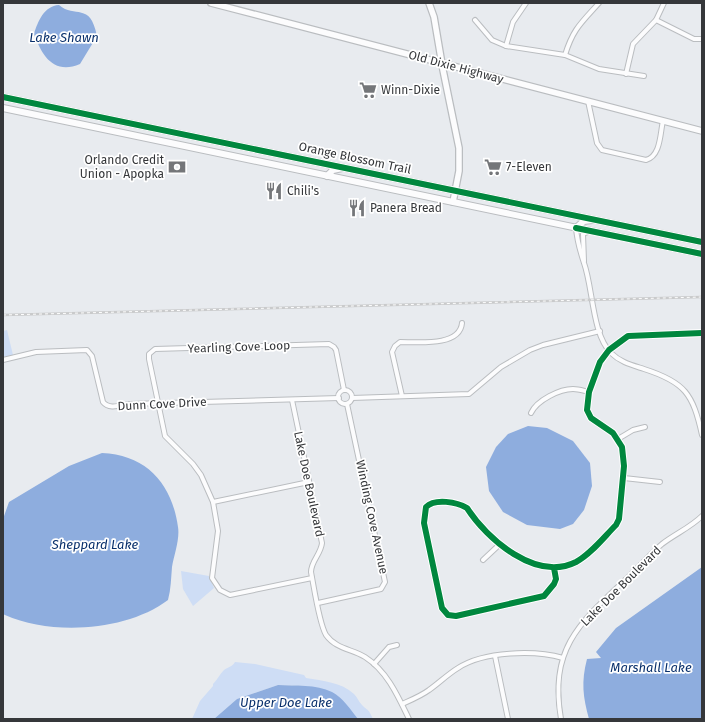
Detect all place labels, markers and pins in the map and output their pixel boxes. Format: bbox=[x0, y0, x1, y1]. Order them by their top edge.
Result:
supermarket icon: Winn-Dixie bbox=[358, 80, 378, 100]
place label: Winn-Dixie bbox=[381, 83, 440, 97]
place label: Orlando Credit Union - Apopka bbox=[80, 153, 165, 181]
bank icon: Orlando Credit Union - Apopka bbox=[167, 157, 187, 177]
supermarket icon: 7-Eleven bbox=[483, 157, 503, 177]
place label: 7-Eleven bbox=[506, 160, 552, 174]
restaurant icon: Chili's bbox=[264, 181, 284, 201]
place label: Chili's bbox=[287, 184, 319, 198]
restaurant icon: Panera Bread bbox=[347, 198, 367, 218]
place label: Panera Bread bbox=[370, 201, 442, 215]

